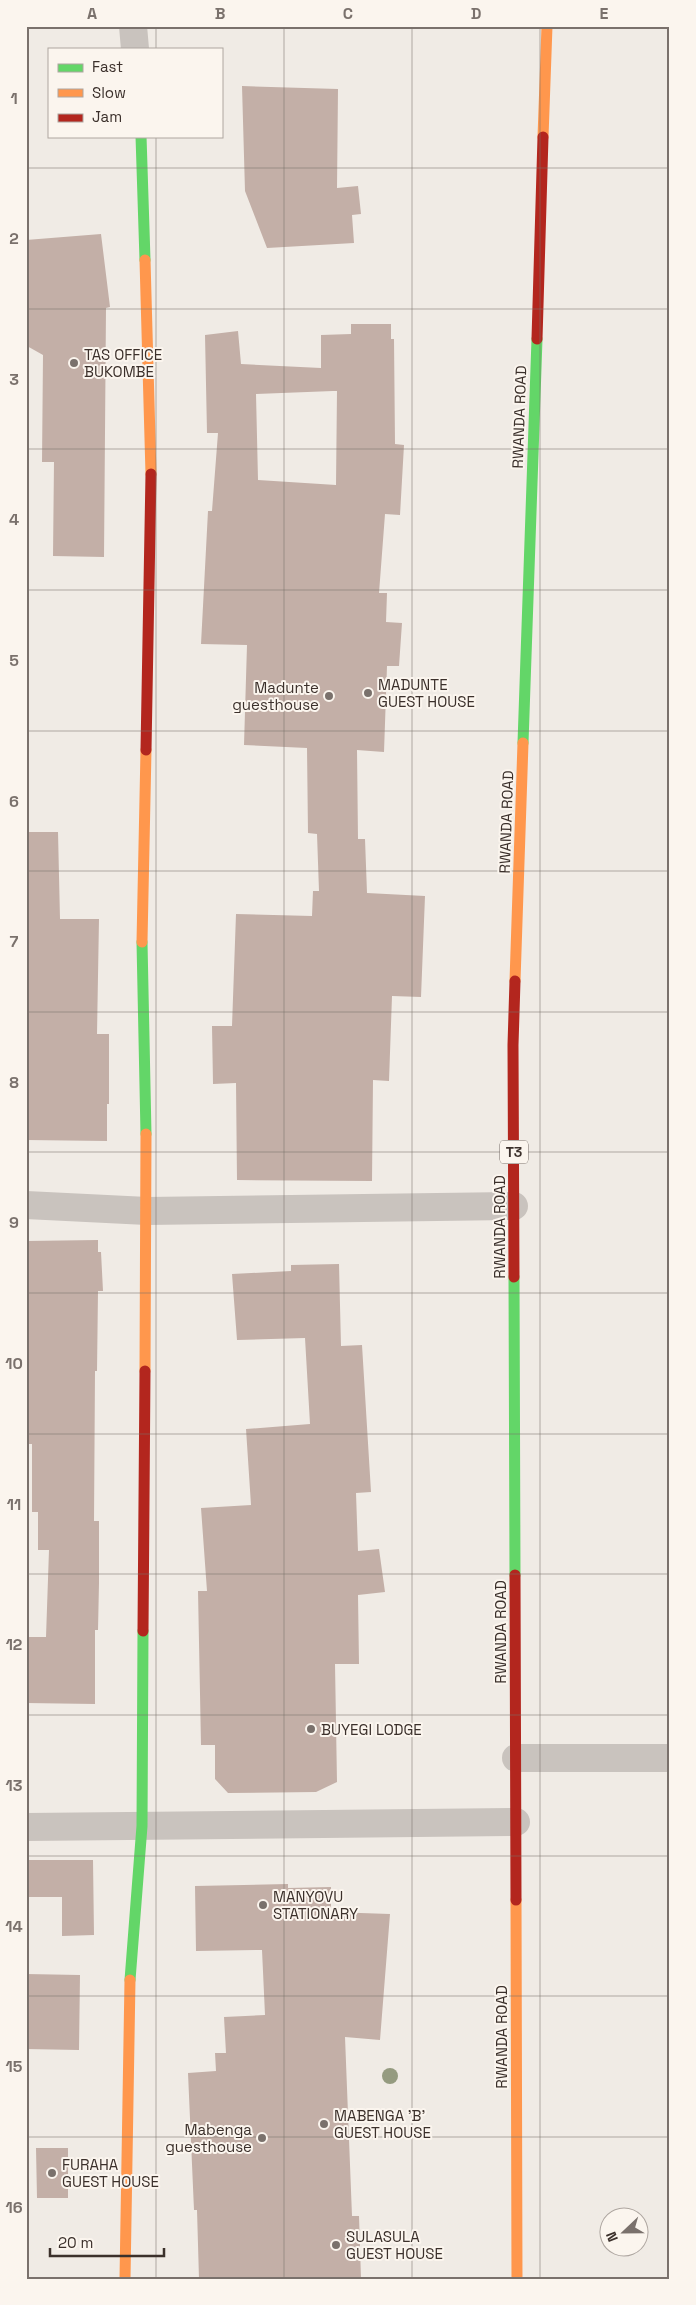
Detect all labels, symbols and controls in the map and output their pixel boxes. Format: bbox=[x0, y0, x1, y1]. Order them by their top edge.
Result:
text: A bbox=[87, 3, 97, 24]
text: B bbox=[215, 3, 225, 24]
text: C bbox=[343, 3, 353, 24]
text: D bbox=[471, 3, 481, 24]
text: E bbox=[600, 3, 609, 24]
legend bbox=[48, 48, 222, 138]
text: Fast bbox=[92, 57, 123, 76]
text: Slow bbox=[92, 83, 126, 102]
text: 1 bbox=[10, 88, 18, 109]
text: Jam bbox=[92, 107, 122, 126]
text: 2 bbox=[9, 228, 19, 249]
place label: TAS OFFICE BUKOMBE bbox=[84, 345, 162, 381]
marker: TAS OFFICE BUKOMBE bbox=[68, 357, 80, 369]
street label: RWANDA ROAD bbox=[508, 365, 530, 469]
text: 3 bbox=[9, 369, 19, 390]
text: 4 bbox=[9, 509, 19, 530]
text: 5 bbox=[9, 650, 19, 671]
place label: MADUNTE GUEST HOUSE bbox=[378, 675, 475, 711]
place label: Madunte guesthouse bbox=[232, 678, 319, 714]
marker: MADUNTE GUEST HOUSE bbox=[362, 687, 374, 699]
marker: Madunte guesthouse bbox=[323, 690, 335, 702]
street label: RWANDA ROAD bbox=[495, 770, 517, 874]
text: 6 bbox=[9, 791, 19, 812]
text: 7 bbox=[10, 931, 19, 952]
text: 8 bbox=[9, 1072, 19, 1093]
road number: T3 bbox=[500, 1140, 528, 1164]
street label: RWANDA ROAD bbox=[490, 1175, 509, 1279]
text: 9 bbox=[9, 1212, 19, 1233]
text: 10 bbox=[5, 1353, 23, 1374]
text: 11 bbox=[7, 1494, 21, 1515]
street label: RWANDA ROAD bbox=[491, 1580, 510, 1684]
text: 12 bbox=[6, 1634, 22, 1655]
place label: BUYEGI LODGE bbox=[321, 1720, 422, 1739]
marker: BUYEGI LODGE bbox=[305, 1723, 317, 1735]
text: 13 bbox=[6, 1775, 23, 1796]
place label: MANYOVU STATIONARY bbox=[273, 1887, 358, 1923]
marker: MANYOVU STATIONARY bbox=[257, 1899, 269, 1911]
text: 14 bbox=[5, 1916, 23, 1937]
street label: RWANDA ROAD bbox=[492, 1985, 511, 2089]
text: 15 bbox=[6, 2056, 23, 2077]
place label: MABENGA 'B' GUEST HOUSE bbox=[334, 2106, 431, 2142]
marker: MABENGA 'B' GUEST HOUSE bbox=[318, 2118, 330, 2130]
place label: Mabenga guesthouse bbox=[165, 2120, 252, 2156]
marker: Mabenga guesthouse bbox=[256, 2132, 268, 2144]
place label: FURAHA GUEST HOUSE bbox=[62, 2155, 159, 2191]
marker: FURAHA GUEST HOUSE bbox=[46, 2167, 58, 2179]
text: 16 bbox=[5, 2197, 23, 2218]
north arrow bbox=[598, 2208, 648, 2258]
scale bar bbox=[50, 2225, 164, 2257]
place label: SULASULA GUEST HOUSE bbox=[346, 2227, 443, 2263]
text: N bbox=[602, 2229, 622, 2245]
text: 20 m bbox=[58, 2233, 93, 2252]
marker: SULASULA GUEST HOUSE bbox=[330, 2239, 342, 2251]

